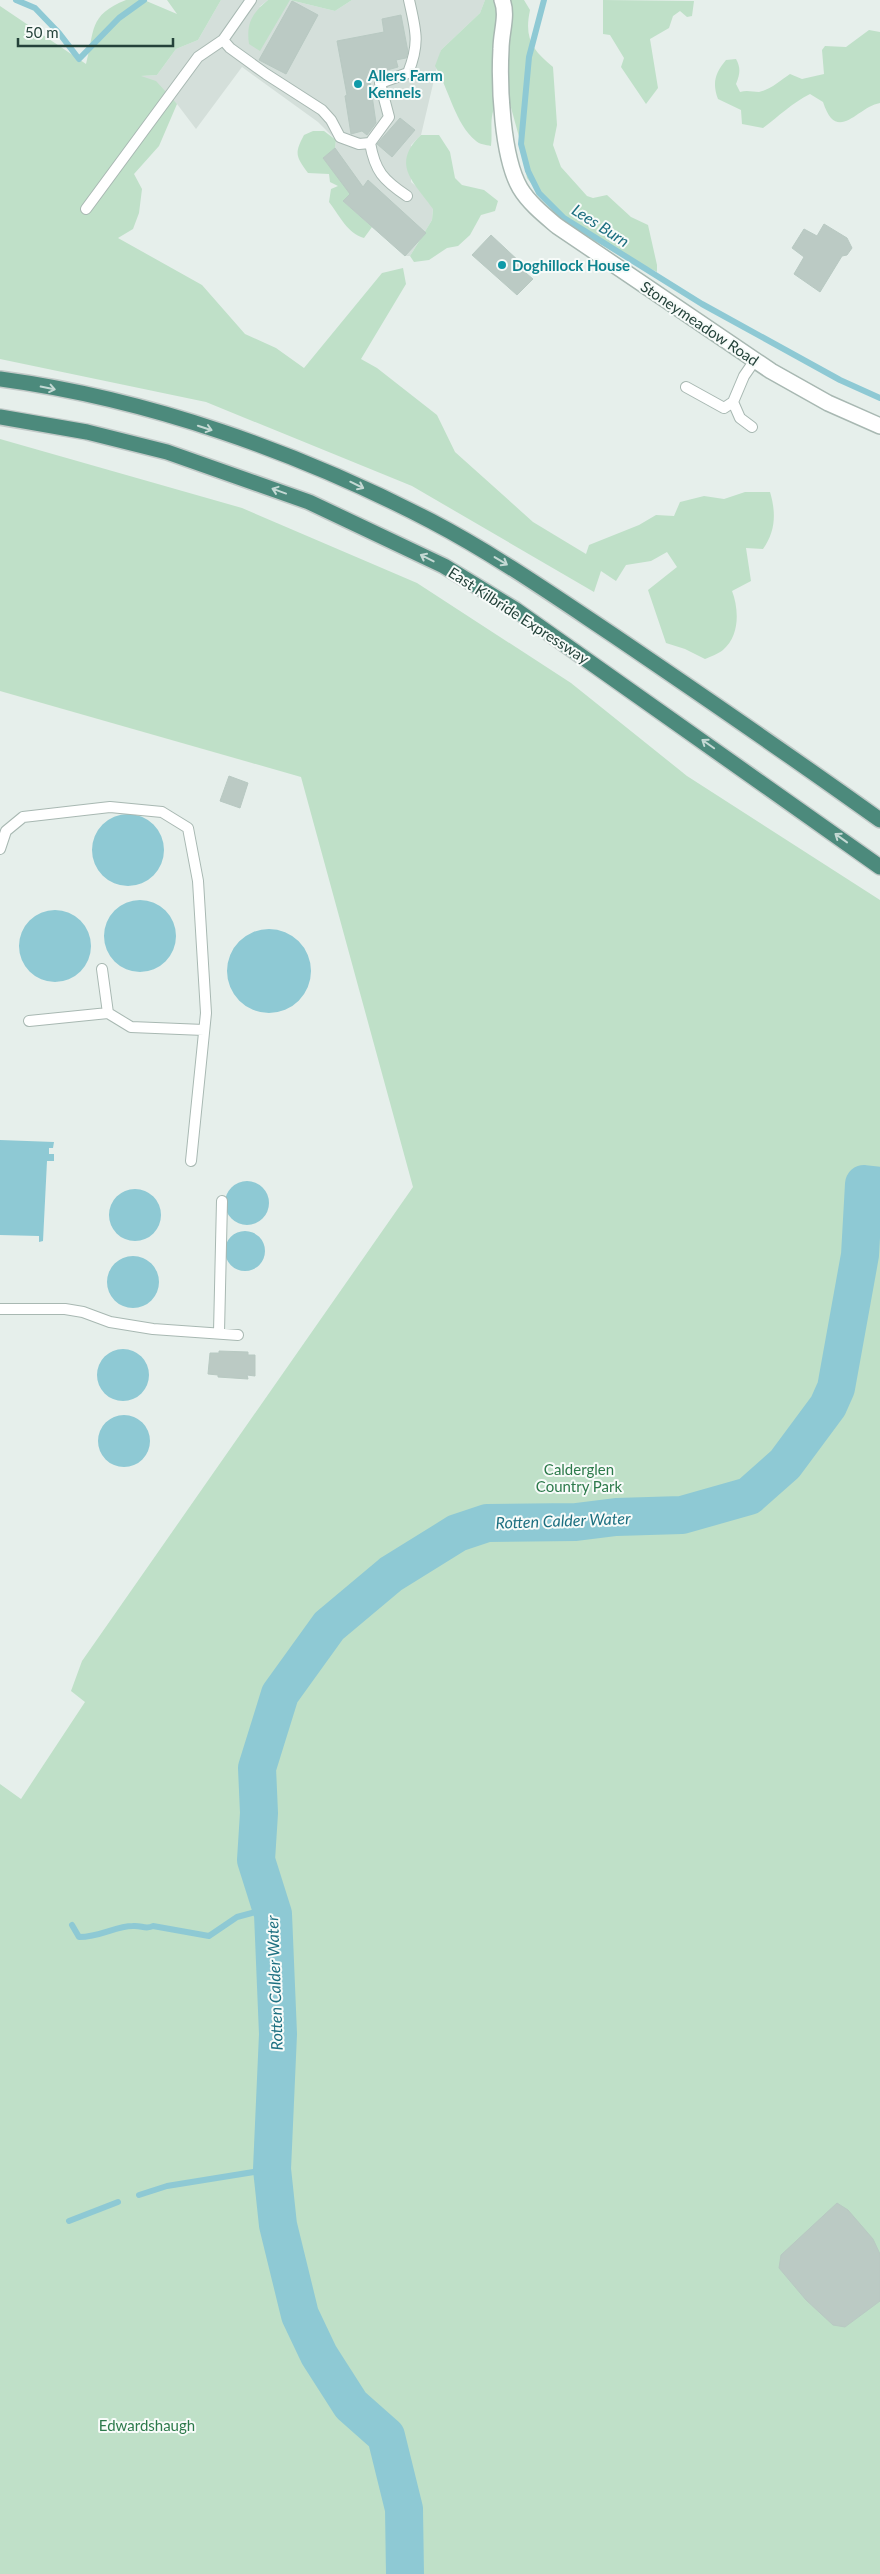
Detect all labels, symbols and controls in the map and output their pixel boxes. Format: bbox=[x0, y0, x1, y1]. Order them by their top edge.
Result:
scale bar bbox=[18, 15, 172, 47]
text: 50 m bbox=[25, 23, 59, 41]
place label: Allers Farm Kennels bbox=[367, 66, 443, 101]
marker: Allers Farm Kennels bbox=[352, 78, 364, 90]
water label: Lees Burn bbox=[569, 200, 633, 250]
place label: Doghillock House bbox=[512, 256, 630, 274]
marker: Doghillock House bbox=[496, 259, 508, 271]
street label: Stoneymeadow Road bbox=[638, 277, 762, 369]
one-way arrow bbox=[39, 384, 55, 393]
one-way arrow bbox=[197, 424, 213, 433]
one-way arrow bbox=[349, 481, 364, 490]
one-way arrow bbox=[271, 486, 287, 496]
one-way arrow bbox=[420, 553, 435, 562]
one-way arrow bbox=[493, 556, 508, 566]
street label: East Kilbride Expressway bbox=[445, 563, 593, 667]
one-way arrow bbox=[701, 739, 715, 749]
one-way arrow bbox=[835, 833, 848, 844]
park label: Calderglen Country Park bbox=[536, 1460, 623, 1495]
water label: Rotten Calder Water bbox=[495, 1508, 631, 1532]
water label: Rotten Calder Water bbox=[262, 1915, 286, 2051]
park label: Edwardshaugh bbox=[99, 2416, 195, 2434]

